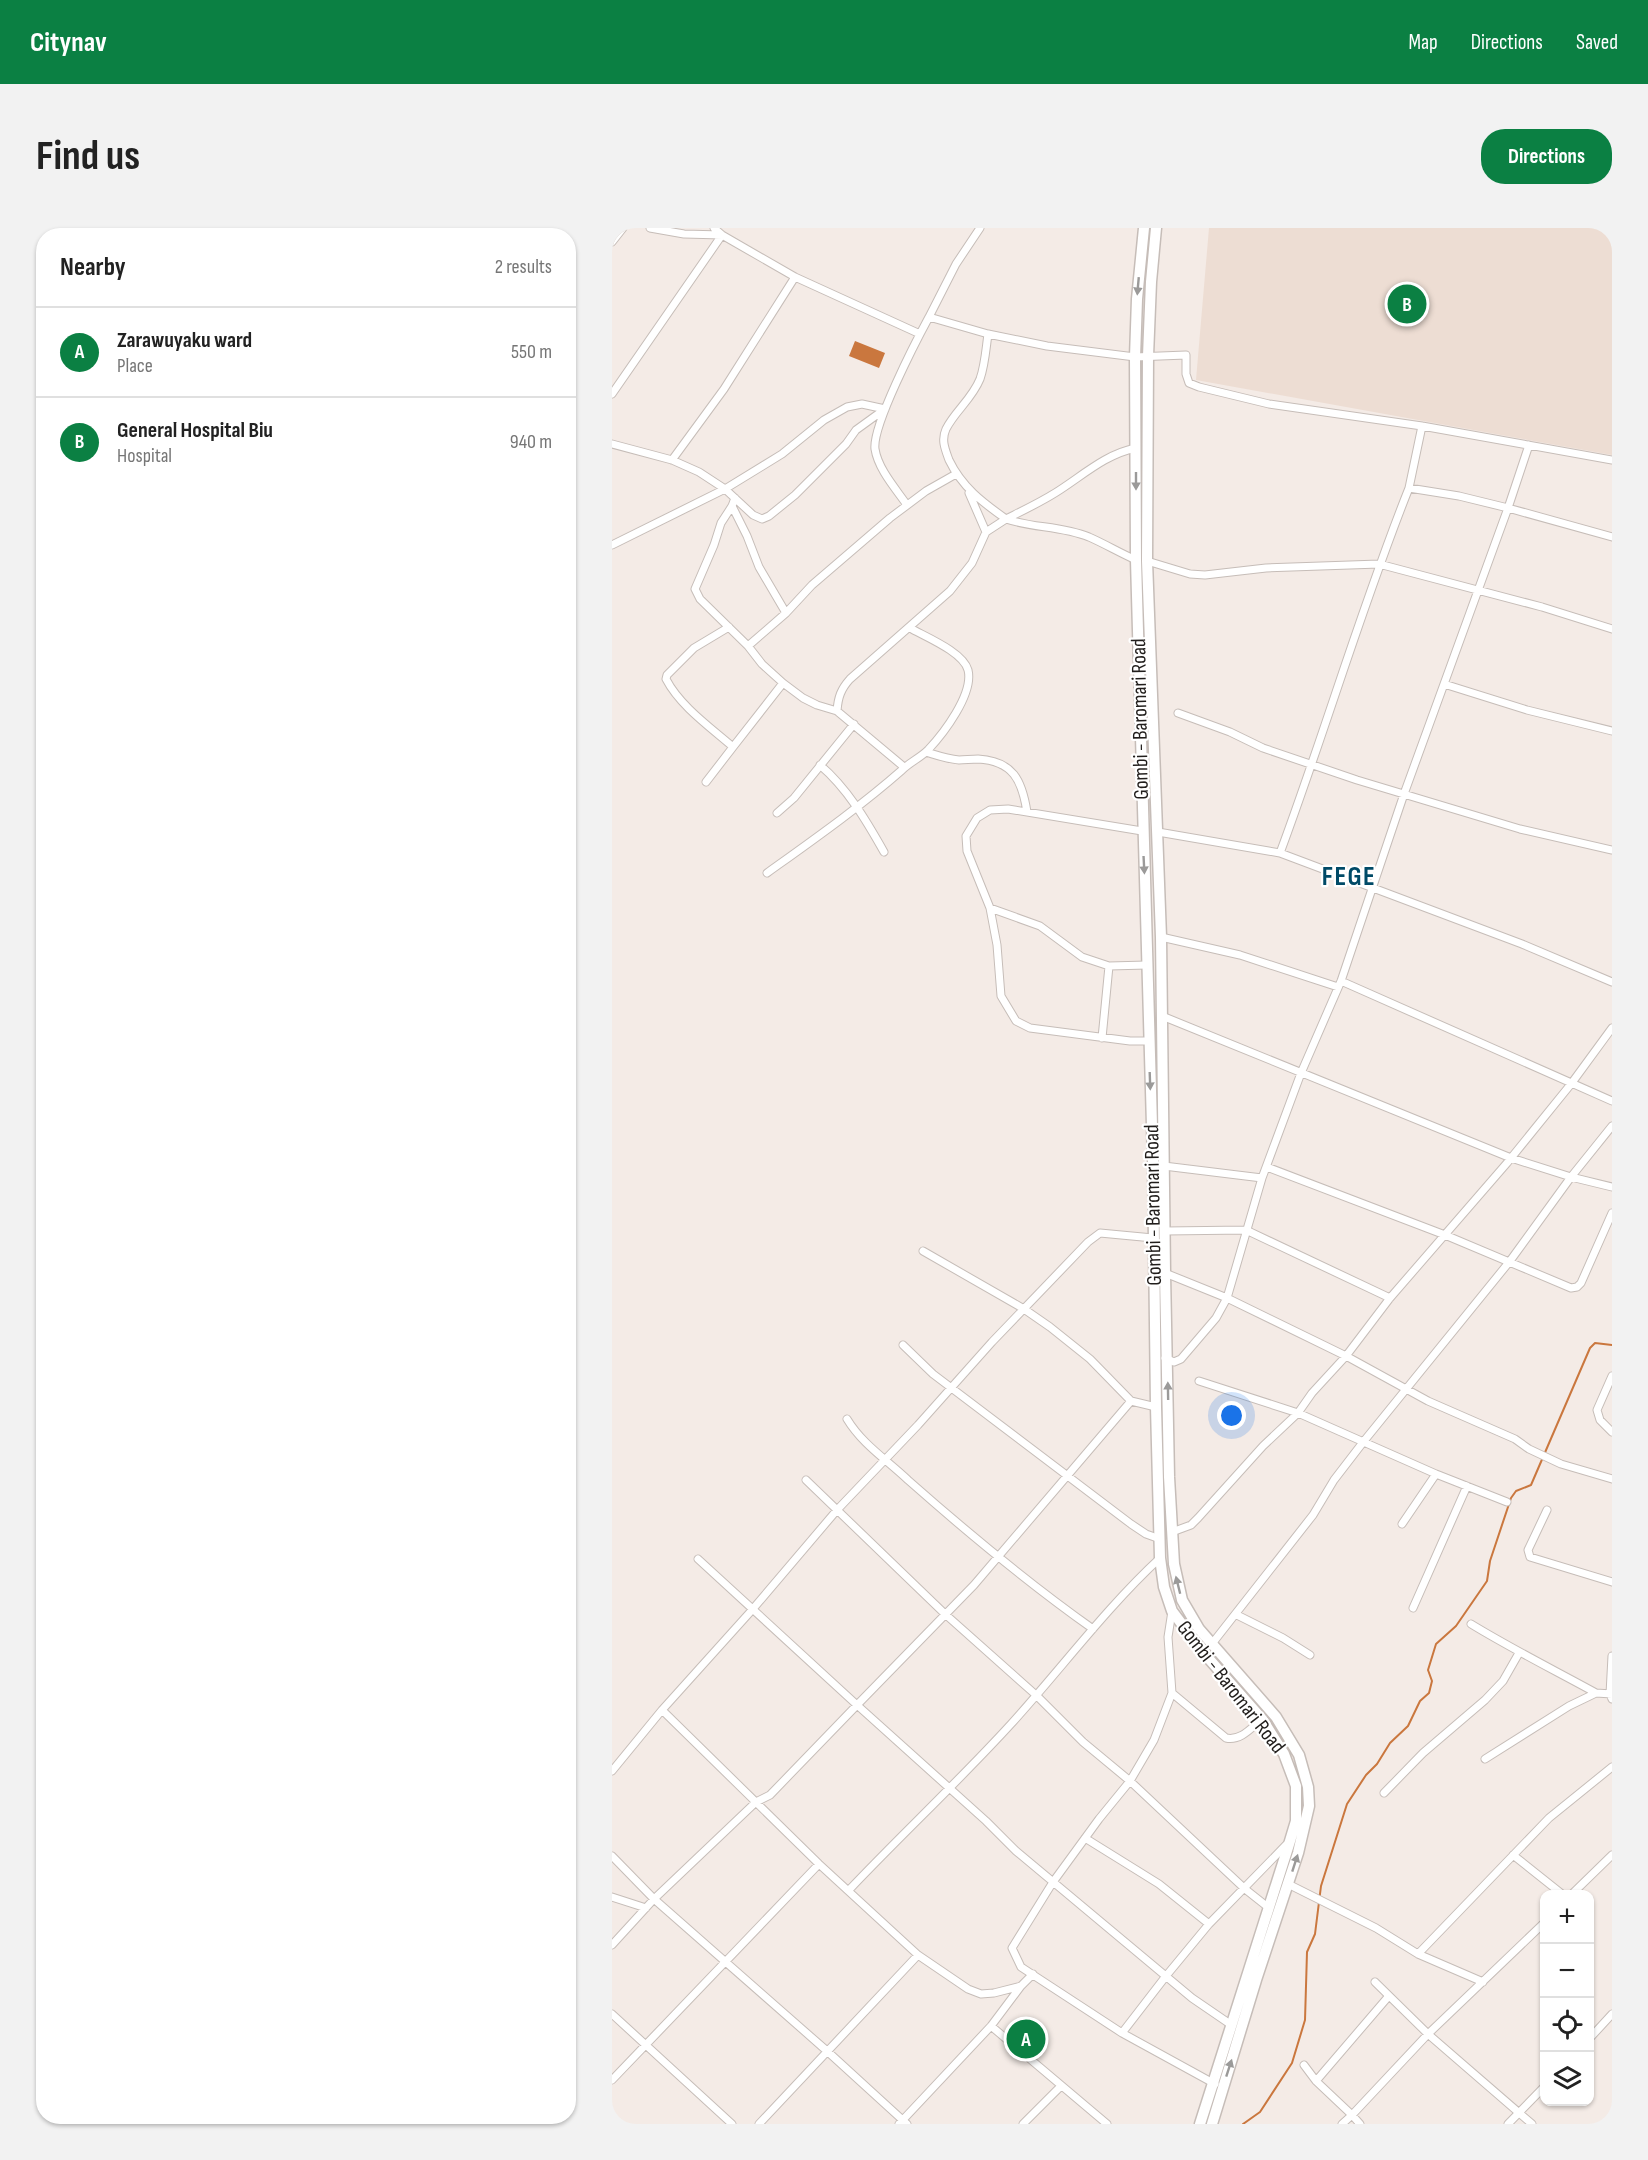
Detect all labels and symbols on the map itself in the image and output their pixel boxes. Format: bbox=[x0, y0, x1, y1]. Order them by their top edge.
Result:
one-way arrow bbox=[1133, 277, 1143, 296]
pin: B bbox=[1388, 282, 1426, 326]
one-way arrow bbox=[1131, 472, 1141, 491]
street label: Gombi - Baromari Road bbox=[1126, 638, 1154, 800]
one-way arrow bbox=[1139, 855, 1149, 874]
district label: FEGE bbox=[1322, 861, 1376, 893]
one-way arrow bbox=[1145, 1071, 1154, 1090]
street label: Gombi - Baromari Road bbox=[1139, 1124, 1167, 1286]
one-way arrow bbox=[1163, 1382, 1172, 1401]
your location bbox=[1217, 1401, 1246, 1430]
one-way arrow bbox=[1173, 1576, 1183, 1595]
street label: Gombi - Baromari Road bbox=[1171, 1616, 1291, 1758]
one-way arrow bbox=[1291, 1854, 1301, 1872]
pin: A bbox=[1006, 2016, 1046, 2062]
one-way arrow bbox=[1224, 2059, 1234, 2077]

